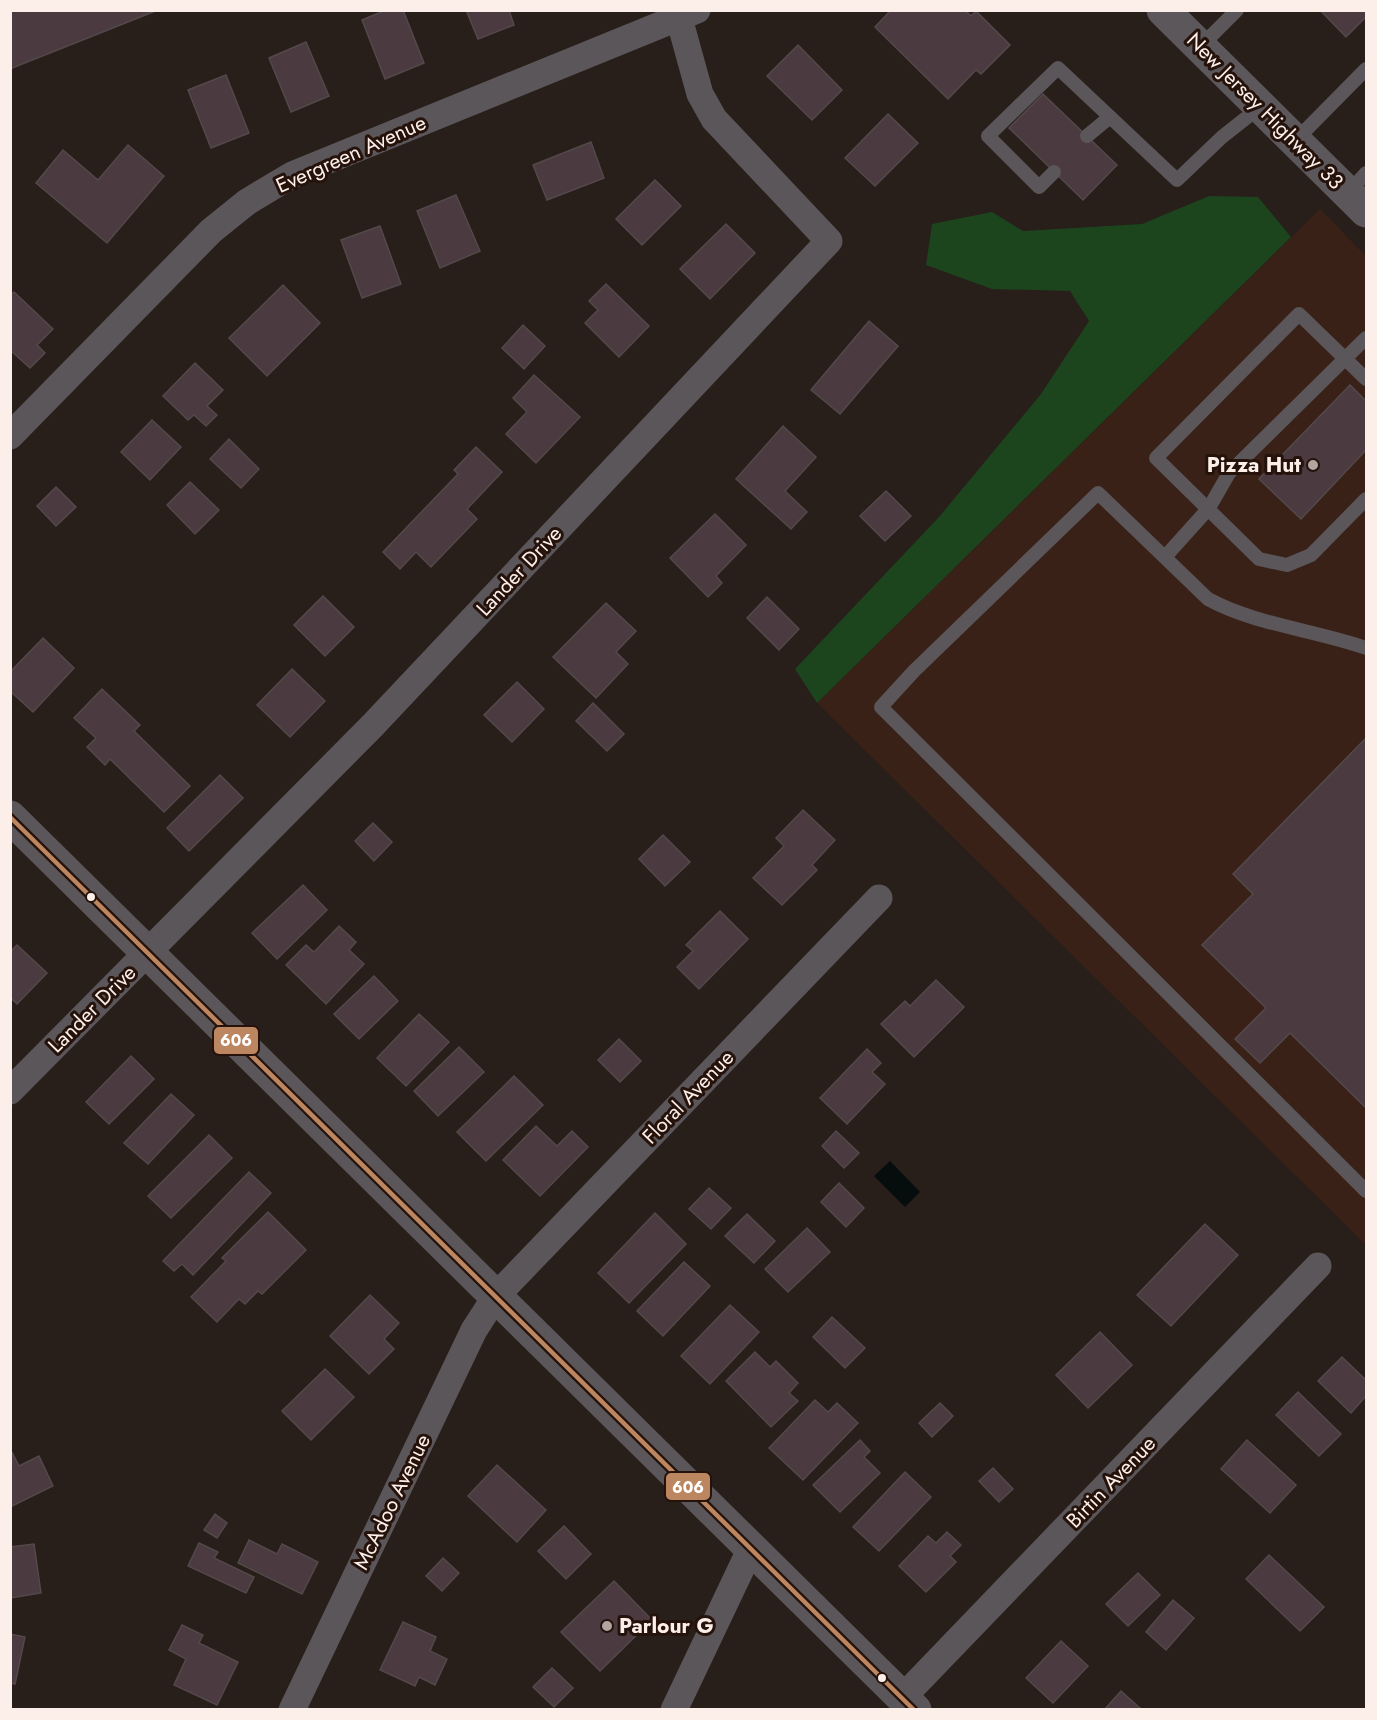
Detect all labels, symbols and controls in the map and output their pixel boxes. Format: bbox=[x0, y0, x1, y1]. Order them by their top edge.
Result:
street label: New Jersey Highway 33 bbox=[1180, 26, 1350, 196]
street label: Evergreen Avenue bbox=[271, 107, 431, 201]
place label: Pizza Hut bbox=[1207, 450, 1301, 480]
marker: Pizza Hut bbox=[1306, 458, 1320, 472]
street label: Lander Drive bbox=[469, 519, 569, 623]
unlabelled marker bbox=[85, 891, 97, 903]
street label: Lander Drive bbox=[41, 958, 143, 1060]
line badge: 606 bbox=[213, 1026, 259, 1055]
text: 606 bbox=[220, 1029, 252, 1052]
street label: Floral Avenue bbox=[635, 1043, 741, 1151]
street label: McAdoo Avenue bbox=[346, 1429, 438, 1575]
street label: Birtin Avenue bbox=[1059, 1429, 1163, 1535]
line badge: 606 bbox=[665, 1472, 711, 1501]
text: 606 bbox=[672, 1476, 704, 1499]
place label: Parlour G bbox=[619, 1611, 714, 1641]
marker: Parlour G bbox=[600, 1619, 614, 1633]
unlabelled marker bbox=[876, 1672, 888, 1684]

